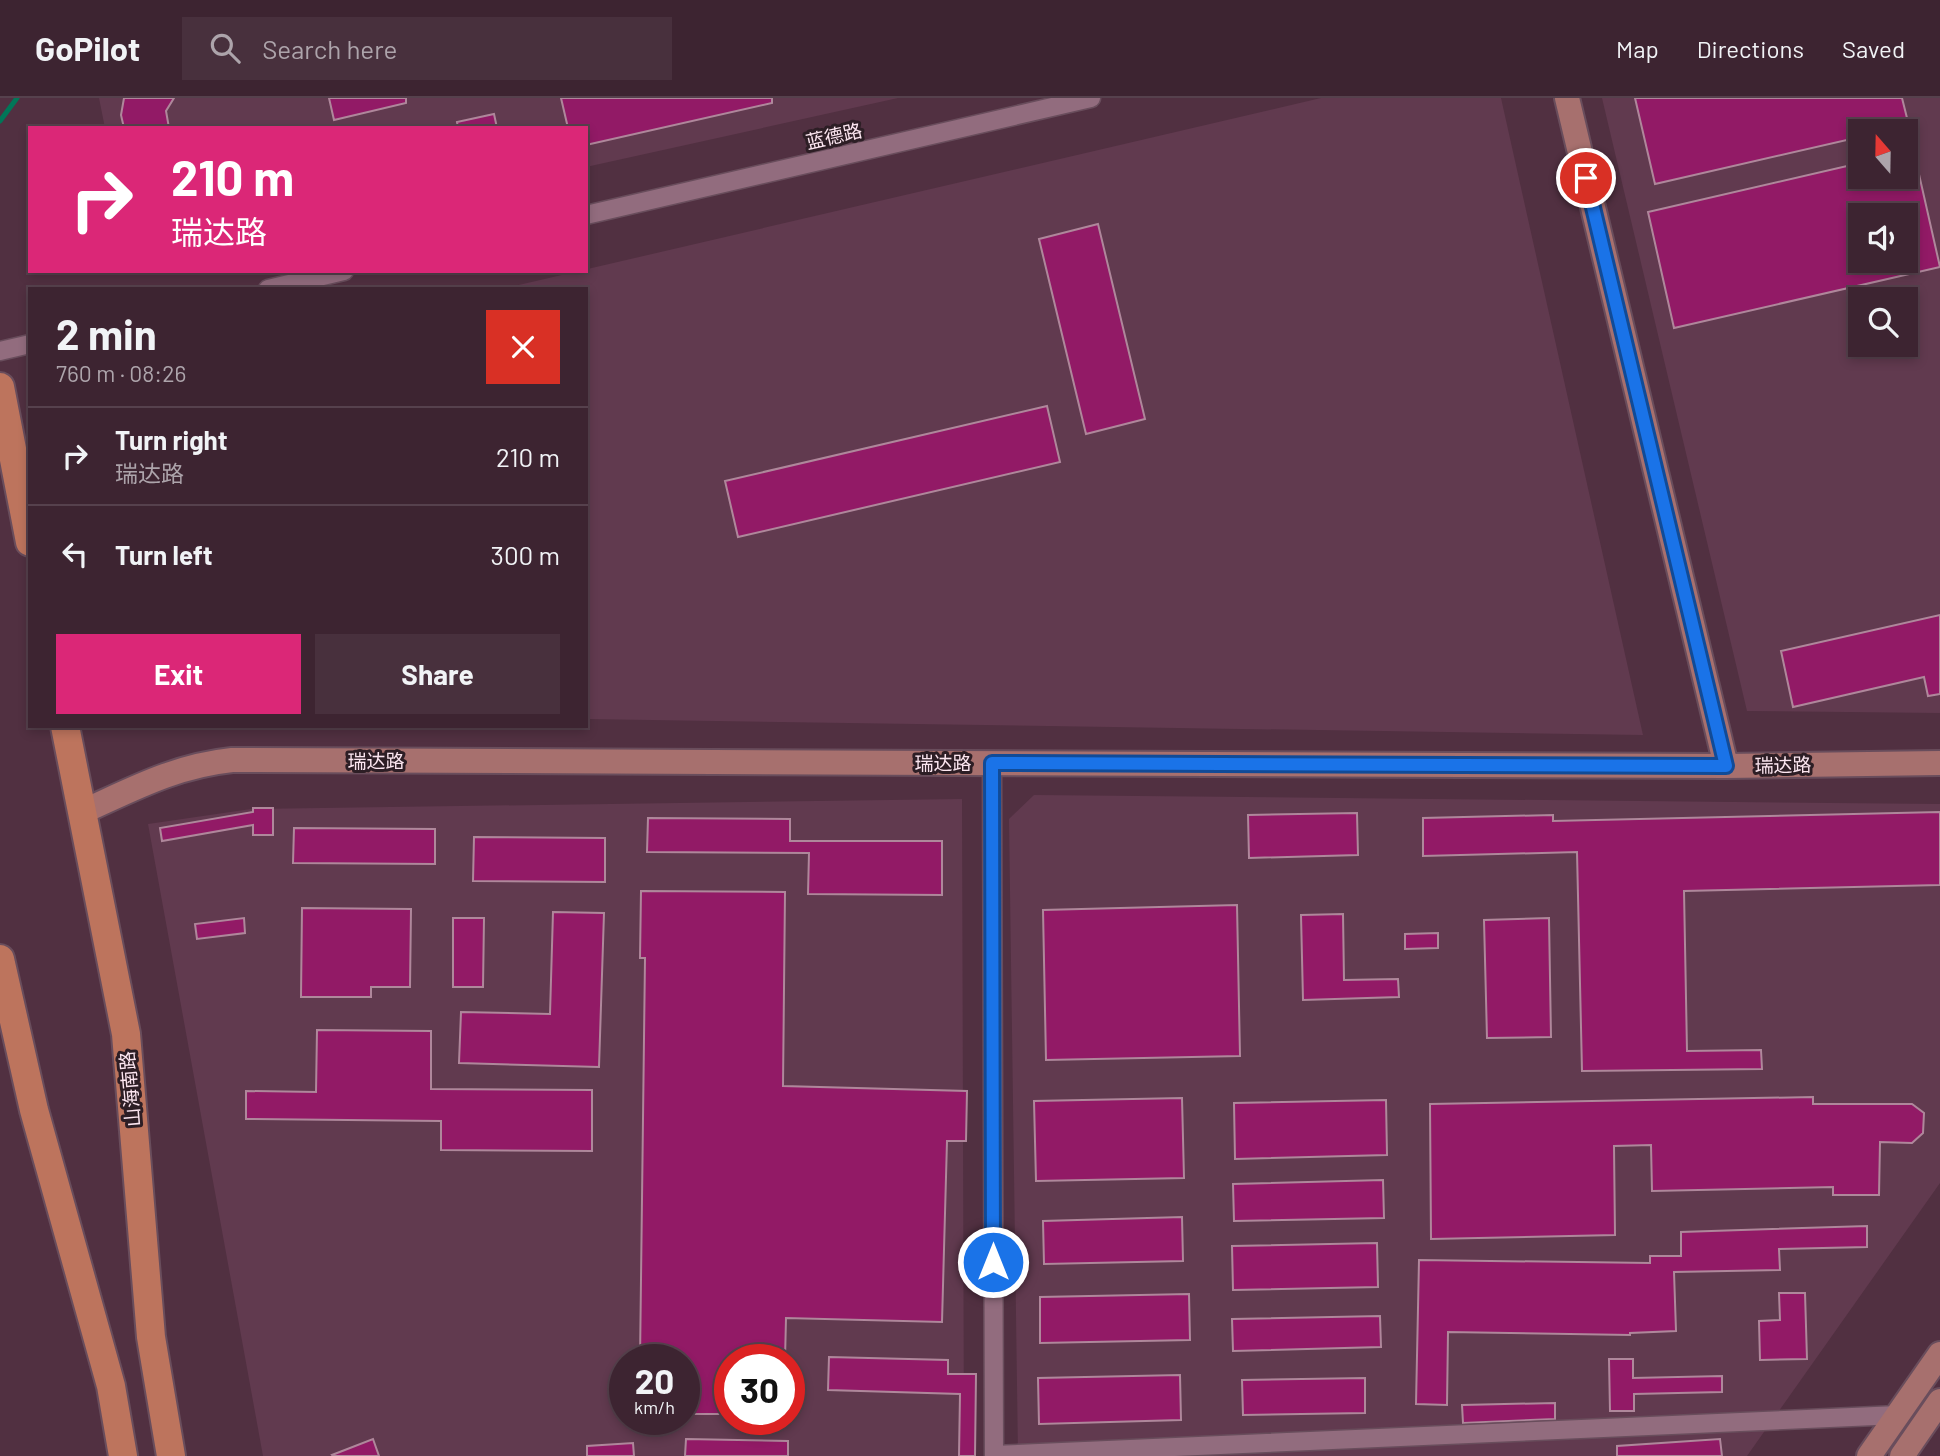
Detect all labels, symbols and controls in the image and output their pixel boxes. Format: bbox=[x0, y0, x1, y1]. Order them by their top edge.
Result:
search box bbox=[182, 17, 672, 80]
text: GoPilot bbox=[35, 28, 140, 68]
icon: search bbox=[206, 29, 244, 67]
text: Search here bbox=[262, 33, 397, 64]
text: Map bbox=[1616, 34, 1659, 63]
text: Directions bbox=[1697, 34, 1804, 63]
text: Saved bbox=[1842, 34, 1905, 63]
street label: 蓝德路 bbox=[804, 118, 864, 153]
north arrow bbox=[1848, 119, 1918, 189]
map controls bbox=[1848, 119, 1918, 357]
text: 210 m bbox=[171, 147, 294, 206]
pin bbox=[1556, 148, 1616, 208]
icon: right bbox=[56, 154, 147, 245]
icon: arrive bbox=[1567, 159, 1605, 197]
button: sound bbox=[1848, 203, 1918, 273]
text: 瑞达路 bbox=[171, 212, 267, 250]
button: search bbox=[1848, 287, 1918, 357]
text: 2 min bbox=[56, 308, 157, 358]
button: close bbox=[486, 310, 560, 384]
text: 760 m · 08:26 bbox=[56, 359, 186, 387]
text: Turn right bbox=[115, 424, 228, 455]
icon: right bbox=[56, 437, 94, 475]
text: 210 m bbox=[496, 441, 560, 472]
text: 瑞达路 bbox=[115, 459, 184, 487]
icon: left bbox=[56, 535, 94, 573]
text: Turn left bbox=[115, 539, 213, 570]
text: 300 m bbox=[491, 539, 560, 570]
button: Exit bbox=[56, 634, 301, 714]
button: Share bbox=[315, 634, 560, 714]
street label: 瑞达路 bbox=[347, 749, 405, 772]
street label: 瑞达路 bbox=[914, 751, 972, 774]
street label: 瑞达路 bbox=[1754, 753, 1812, 776]
street label: 山海南路 bbox=[115, 1050, 144, 1128]
position arrow bbox=[956, 1225, 1030, 1299]
speed limit sign: 30 bbox=[714, 1344, 805, 1435]
text: 20 bbox=[635, 1359, 674, 1401]
text: km/h bbox=[634, 1396, 675, 1418]

